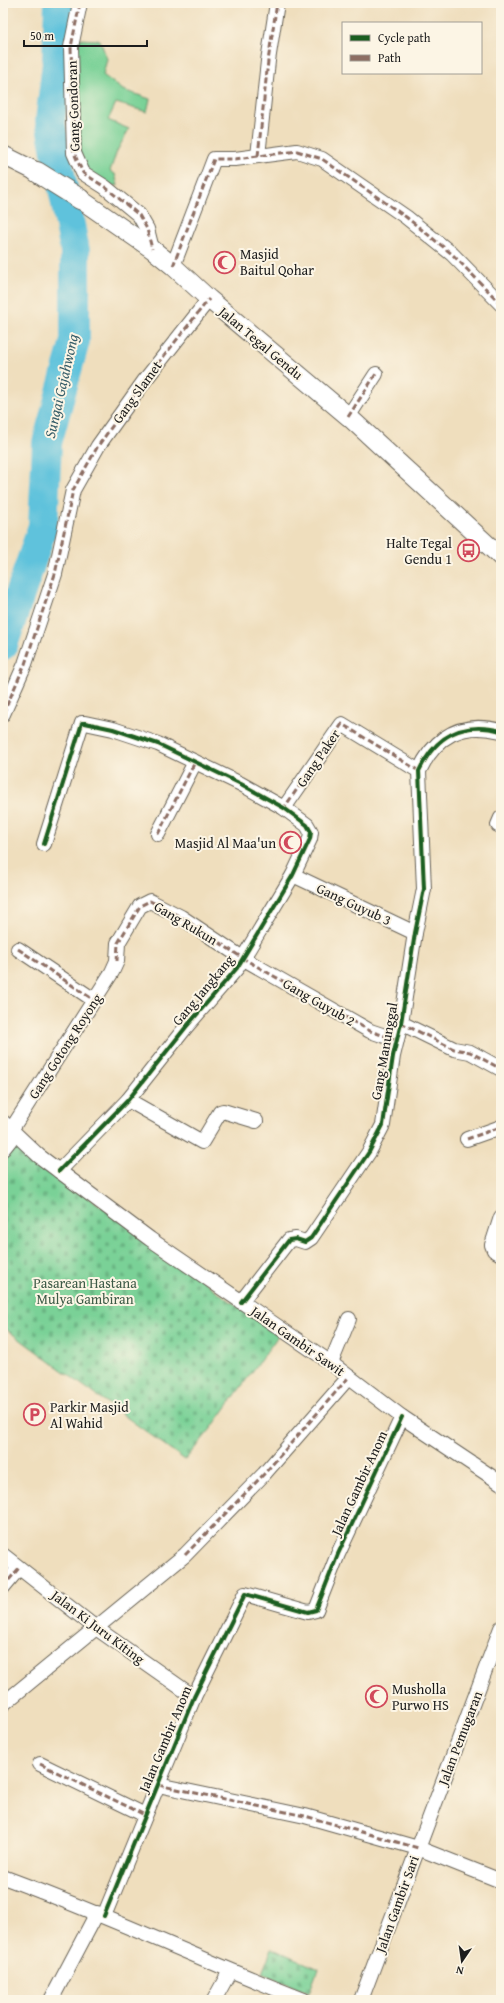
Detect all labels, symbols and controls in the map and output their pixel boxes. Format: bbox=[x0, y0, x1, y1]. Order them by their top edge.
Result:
scale bar bbox=[24, 22, 147, 48]
legend bbox=[342, 22, 482, 74]
text: 50 m bbox=[30, 27, 54, 44]
text: Cycle path bbox=[378, 29, 431, 46]
text: Path bbox=[378, 49, 401, 66]
street label: Gang Gondoran bbox=[61, 60, 85, 152]
place label: Masjid Baitul Qohar bbox=[240, 244, 314, 280]
mosque icon: Masjid Baitul Qohar bbox=[211, 249, 237, 275]
street label: Jalan Tegal Gendu bbox=[213, 300, 308, 385]
water label: Sungai Gajahwong bbox=[39, 332, 83, 440]
street label: Gang Slamet bbox=[107, 357, 167, 427]
place label: Halte Tegal Gendu 1 bbox=[386, 533, 452, 569]
bus stop icon: Halte Tegal Gendu 1 bbox=[455, 538, 481, 564]
street label: Gang Paker bbox=[291, 725, 345, 791]
mosque icon: Masjid Al Maa'un bbox=[278, 830, 304, 856]
place label: Masjid Al Maa'un bbox=[175, 833, 276, 853]
street label: Gang Guyub 3 bbox=[313, 878, 395, 930]
street label: Gang Rukun bbox=[150, 896, 222, 950]
street label: Gang Jangkang bbox=[167, 950, 239, 1030]
street label: Gang Guyub 2 bbox=[279, 973, 359, 1031]
street label: Gang Gotong Royong bbox=[23, 989, 107, 1103]
street label: Gang Manunggal bbox=[366, 1001, 402, 1101]
park label: Pasarean Hastana Mulya Gambiran bbox=[33, 1273, 137, 1309]
street label: Jalan Gambir Sawit bbox=[245, 1300, 349, 1381]
place label: Parkir Masjid Al Wahid bbox=[50, 1397, 129, 1433]
parking icon: Parkir Masjid Al Wahid bbox=[21, 1402, 47, 1428]
street label: Jalan Gambir Anom bbox=[325, 1427, 392, 1541]
street label: Jalan Ki Juru Kiting bbox=[46, 1584, 149, 1669]
place label: Musholla Purwo HS bbox=[392, 1679, 449, 1715]
street label: Jalan Gambir Anom bbox=[133, 1682, 197, 1797]
mosque icon: Musholla Purwo HS bbox=[364, 1684, 390, 1710]
street label: Jalan Pemugaran bbox=[432, 1688, 487, 1790]
street label: Jalan Gambir Sari bbox=[369, 1853, 424, 1957]
north arrow bbox=[442, 1941, 482, 1981]
text: N bbox=[454, 1962, 465, 1979]

